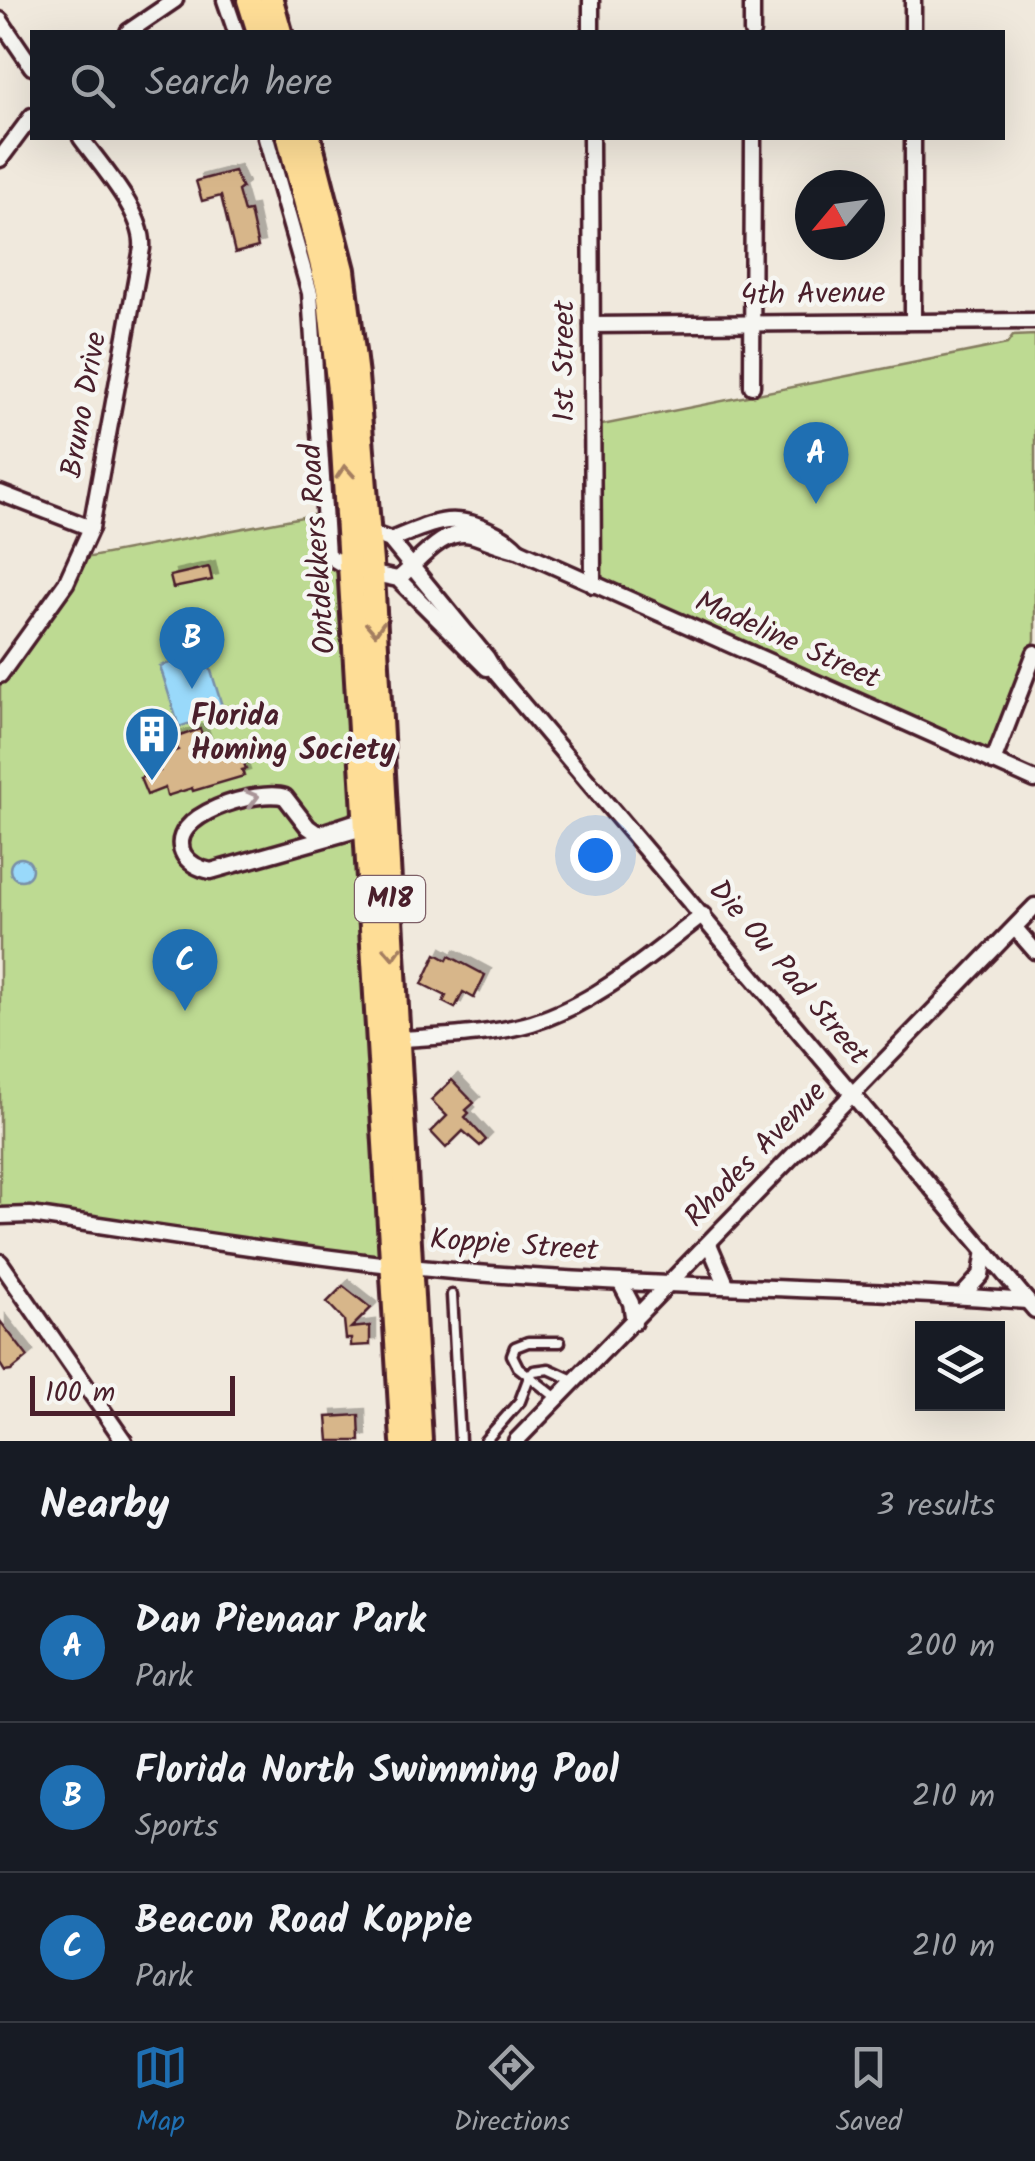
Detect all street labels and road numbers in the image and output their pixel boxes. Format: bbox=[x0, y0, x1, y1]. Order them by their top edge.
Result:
street label: 4th Avenue bbox=[740, 270, 886, 320]
street label: 1st Street bbox=[541, 300, 589, 422]
street label: Bruno Drive bbox=[49, 328, 121, 482]
street label: Ontdekkers Road bbox=[288, 441, 350, 656]
street label: Madeline Street bbox=[687, 579, 888, 703]
street label: Die Ou Pad Street bbox=[696, 869, 881, 1077]
road number: M18 bbox=[355, 876, 425, 922]
street label: Rhodes Avenue bbox=[673, 1070, 839, 1240]
street label: Koppie Street bbox=[428, 1216, 600, 1276]

